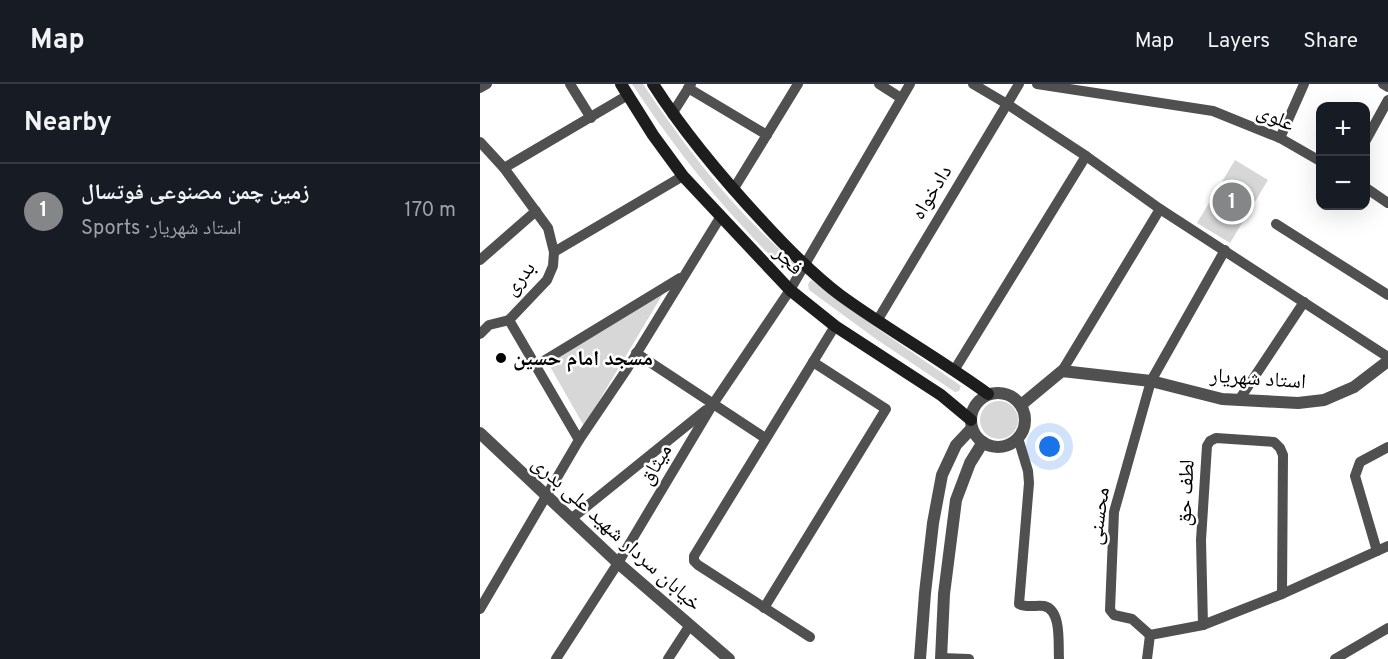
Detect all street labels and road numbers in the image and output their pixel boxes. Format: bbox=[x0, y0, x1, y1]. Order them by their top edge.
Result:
street label: علوی bbox=[1252, 98, 1299, 139]
street label: دادخواه bbox=[905, 160, 959, 225]
street label: فجر bbox=[767, 240, 809, 282]
street label: بدری bbox=[498, 256, 542, 302]
street label: استاد شهریار bbox=[1208, 363, 1307, 396]
street label: میثاق bbox=[633, 439, 679, 490]
street label: خیابان سردار شهید علی بدری bbox=[525, 451, 707, 618]
street label: لطف حق bbox=[1171, 459, 1202, 527]
street label: محسنی bbox=[1082, 486, 1117, 547]

